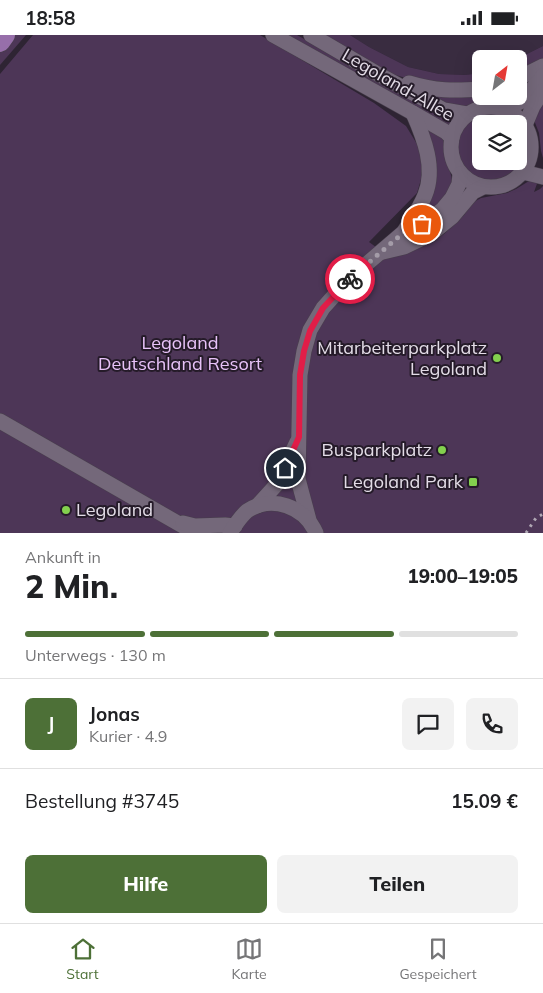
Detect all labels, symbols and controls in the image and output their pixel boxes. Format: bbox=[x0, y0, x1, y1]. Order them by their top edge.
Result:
text: 18:58 bbox=[25, 6, 75, 30]
street label: Legoland-Allee bbox=[338, 43, 458, 126]
north arrow bbox=[472, 50, 528, 105]
map controls bbox=[472, 50, 527, 170]
button: layers bbox=[472, 115, 527, 170]
pin bbox=[401, 203, 443, 245]
icon: bag bbox=[408, 210, 436, 238]
courier bbox=[325, 254, 375, 304]
icon: bike bbox=[336, 265, 364, 293]
park label: Legoland Deutschland Resort bbox=[98, 331, 262, 375]
place label: Mitarbeiterparkplatz Legoland bbox=[317, 336, 487, 380]
marker: Mitarbeiterparkplatz Legoland bbox=[491, 352, 503, 364]
place label: Busparkplatz bbox=[322, 438, 432, 461]
marker: Busparkplatz bbox=[436, 444, 448, 456]
pin bbox=[264, 447, 306, 489]
icon: home bbox=[271, 454, 299, 482]
place label: Legoland Park bbox=[343, 470, 464, 493]
marker: Legoland Park bbox=[467, 476, 479, 488]
place label: Legoland bbox=[76, 498, 153, 521]
marker: Legoland bbox=[60, 504, 72, 516]
text: Ankunft in bbox=[25, 547, 101, 567]
text: 19:00–19:05 bbox=[407, 564, 518, 588]
text: 2 Min. bbox=[25, 566, 118, 606]
text: Unterwegs · 130 m bbox=[25, 645, 166, 665]
button: chat bbox=[402, 698, 454, 750]
button: phone bbox=[466, 698, 518, 750]
text: Jonas bbox=[89, 702, 140, 726]
text: J bbox=[48, 712, 54, 736]
text: Kurier · 4.9 bbox=[89, 726, 167, 746]
text: Bestellung #3745 bbox=[25, 789, 179, 813]
text: 15.09 € bbox=[451, 789, 518, 813]
button: Hilfe bbox=[25, 855, 267, 913]
button: Teilen bbox=[277, 855, 518, 913]
tab: Start bbox=[66, 935, 99, 983]
tab: Karte bbox=[231, 935, 267, 983]
tab: Gespeichert bbox=[399, 935, 477, 983]

